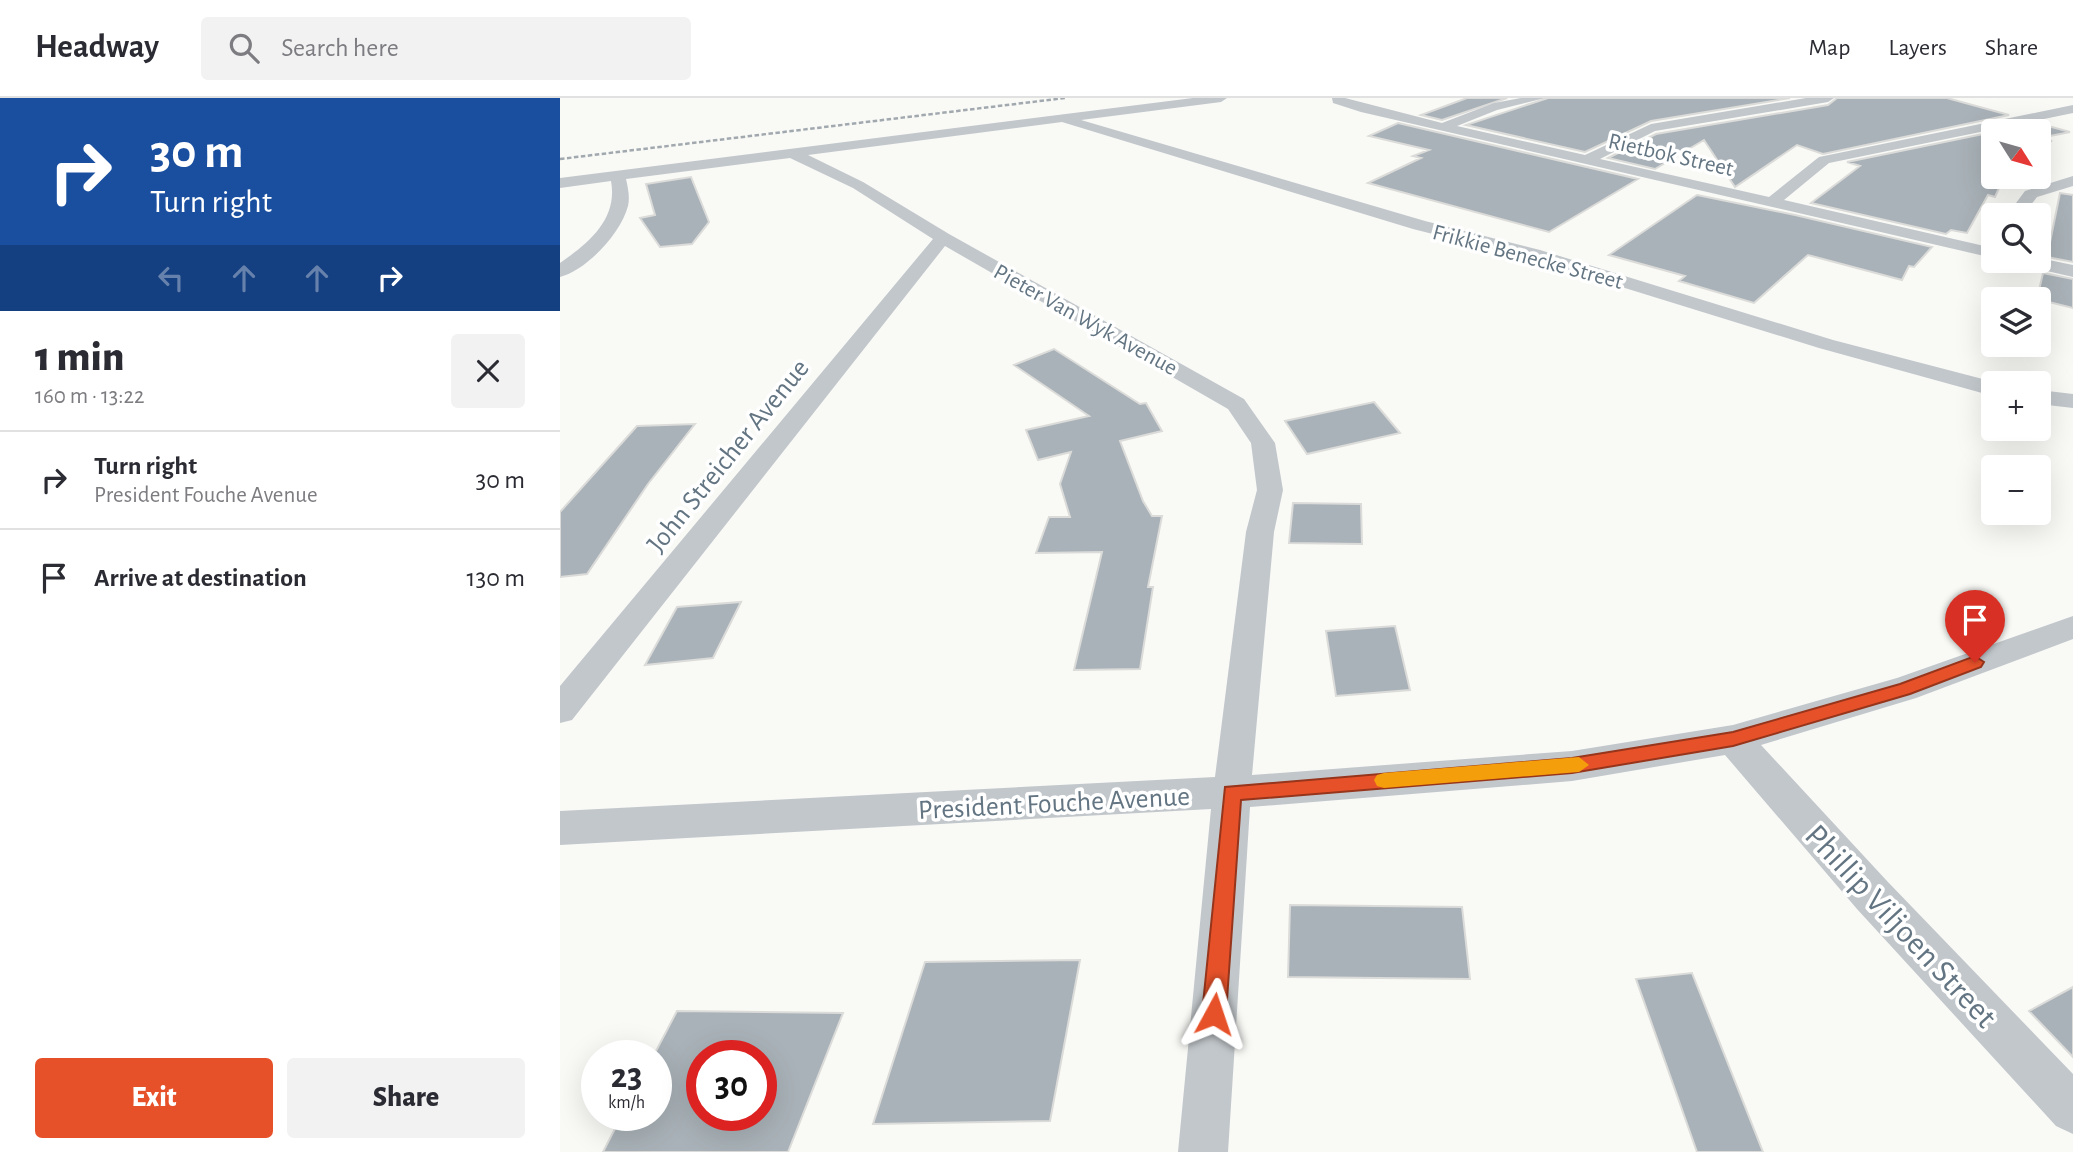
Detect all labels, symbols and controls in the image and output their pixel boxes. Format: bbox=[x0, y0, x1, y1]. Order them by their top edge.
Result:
search box bbox=[201, 17, 691, 80]
icon: search bbox=[225, 29, 263, 67]
text: Headway bbox=[35, 31, 159, 64]
text: Search here bbox=[281, 35, 399, 61]
text: Map bbox=[1808, 36, 1850, 60]
text: Layers bbox=[1888, 36, 1947, 60]
text: Share bbox=[1985, 36, 2038, 60]
north arrow bbox=[1981, 119, 2051, 189]
map controls bbox=[1981, 119, 2051, 525]
icon: right bbox=[35, 126, 126, 217]
text: 30 m bbox=[150, 128, 244, 177]
street label: Rietbok Street bbox=[1606, 130, 1736, 181]
text: Turn right bbox=[150, 186, 272, 218]
button: search bbox=[1981, 203, 2051, 273]
street label: Frikkie Benecke Street bbox=[1430, 221, 1626, 294]
icon: left bbox=[152, 259, 190, 297]
icon: ahead bbox=[225, 259, 263, 297]
icon: ahead bbox=[298, 259, 336, 297]
icon: right bbox=[371, 259, 409, 297]
street label: Pieter Van Wyk Avenue bbox=[990, 260, 1181, 380]
button: layers bbox=[1981, 287, 2051, 357]
button: close bbox=[451, 334, 525, 408]
text: 1 min bbox=[35, 336, 124, 378]
street label: John Streicher Avenue bbox=[642, 354, 815, 558]
button: + bbox=[1981, 371, 2051, 441]
text: 160 m · 13:22 bbox=[35, 385, 145, 408]
text: Turn right bbox=[94, 453, 197, 479]
button: − bbox=[1981, 455, 2051, 525]
icon: right bbox=[35, 461, 73, 499]
text: 30 m bbox=[475, 467, 525, 493]
text: President Fouche Avenue bbox=[94, 484, 318, 507]
icon: arrive bbox=[35, 559, 73, 597]
text: Arrive at destination bbox=[94, 565, 307, 591]
text: 130 m bbox=[467, 565, 525, 591]
pin bbox=[1945, 590, 2005, 662]
icon: arrive bbox=[1956, 601, 1994, 639]
street label: President Fouche Avenue bbox=[917, 783, 1191, 825]
street label: Phillip Viljoen Street bbox=[1798, 819, 2003, 1035]
position arrow bbox=[1177, 977, 1251, 1051]
speed limit sign: 30 bbox=[686, 1040, 777, 1131]
button: Exit bbox=[35, 1058, 273, 1138]
button: Share bbox=[287, 1058, 525, 1138]
text: 23 bbox=[611, 1059, 642, 1094]
text: km/h bbox=[608, 1094, 645, 1112]

